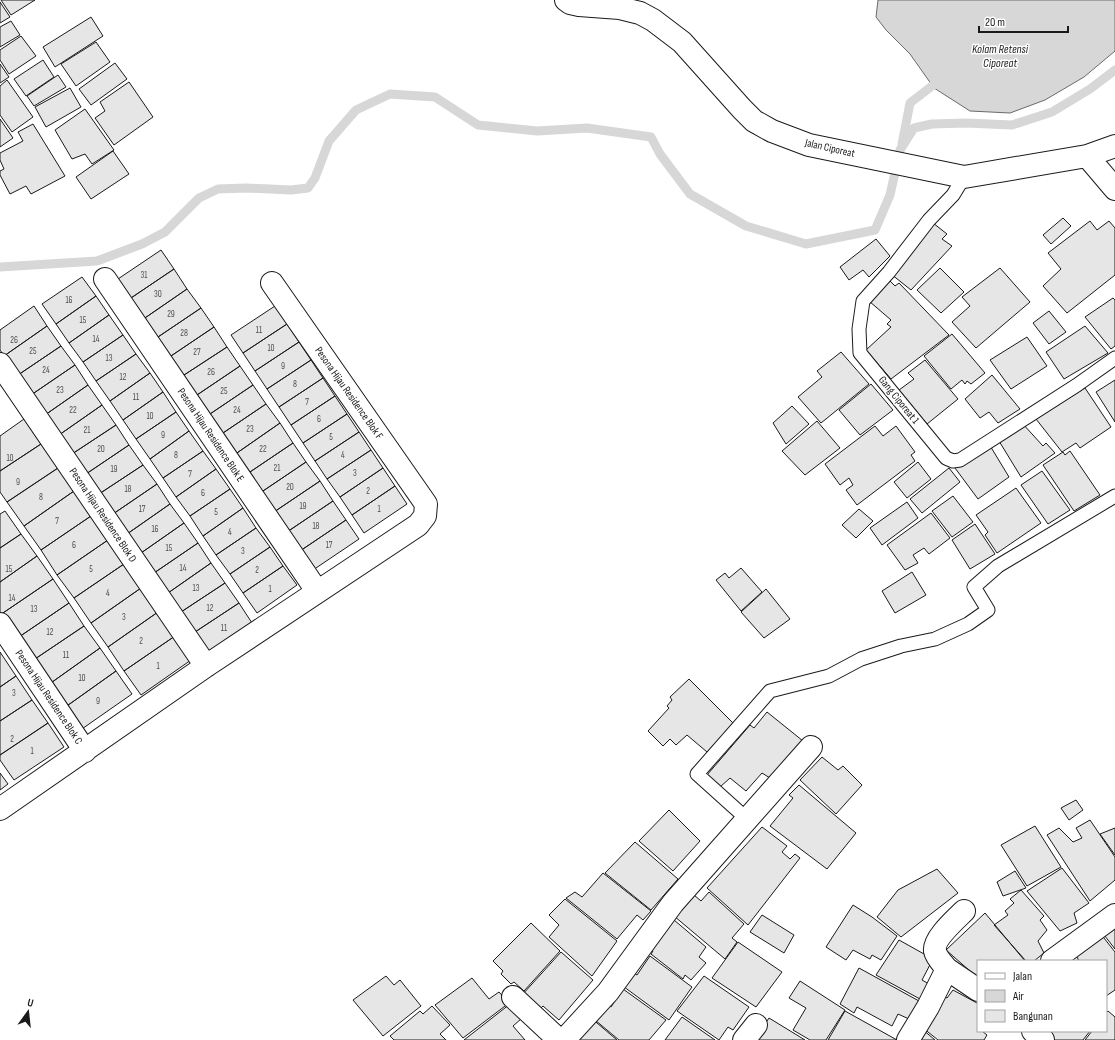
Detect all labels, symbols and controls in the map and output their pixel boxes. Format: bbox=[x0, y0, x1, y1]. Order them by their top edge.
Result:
scale bar bbox=[979, 8, 1068, 34]
text: 20 m bbox=[985, 15, 1005, 30]
water label: Kolam Retensi Ciporeat bbox=[972, 42, 1029, 71]
street label: Jalan Ciporeat bbox=[803, 136, 857, 160]
house number: 31 bbox=[141, 270, 148, 281]
house number: 30 bbox=[154, 289, 162, 300]
house number: 16 bbox=[65, 295, 73, 306]
house number: 29 bbox=[167, 309, 175, 320]
house number: 15 bbox=[80, 315, 87, 326]
house number: 11 bbox=[256, 325, 263, 336]
house number: 28 bbox=[180, 328, 188, 339]
house number: 14 bbox=[93, 334, 100, 345]
house number: 26 bbox=[10, 335, 18, 346]
house number: 10 bbox=[267, 343, 275, 354]
street label: Pesona Hijau Residence Blok F bbox=[312, 344, 386, 442]
house number: 25 bbox=[29, 346, 37, 357]
house number: 27 bbox=[193, 347, 201, 358]
house number: 13 bbox=[106, 353, 113, 364]
house number: 9 bbox=[281, 361, 285, 372]
house number: 24 bbox=[42, 365, 50, 376]
house number: 26 bbox=[207, 367, 215, 378]
house number: 12 bbox=[120, 372, 127, 383]
street label: Gang Ciporeat 1 bbox=[876, 374, 922, 427]
house number: 8 bbox=[293, 379, 297, 390]
house number: 23 bbox=[56, 385, 64, 396]
street label: Pesona Hijau Residence Blok E bbox=[175, 386, 247, 484]
house number: 25 bbox=[220, 386, 228, 397]
house number: 11 bbox=[133, 392, 140, 403]
house number: 7 bbox=[305, 397, 309, 408]
house number: 22 bbox=[69, 405, 77, 416]
house number: 24 bbox=[233, 405, 241, 416]
house number: 10 bbox=[146, 411, 154, 422]
house number: 6 bbox=[317, 414, 321, 425]
house number: 23 bbox=[246, 424, 254, 435]
house number: 21 bbox=[84, 425, 91, 436]
house number: 9 bbox=[161, 430, 165, 441]
house number: 5 bbox=[329, 432, 333, 443]
house number: 20 bbox=[97, 444, 105, 455]
house number: 22 bbox=[259, 444, 267, 455]
house number: 8 bbox=[174, 450, 178, 461]
house number: 4 bbox=[341, 450, 345, 461]
house number: 10 bbox=[6, 453, 14, 464]
house number: 21 bbox=[274, 463, 281, 474]
house number: 19 bbox=[110, 464, 118, 475]
street label: Pesona Hijau Residence Blok D bbox=[67, 465, 139, 565]
house number: 3 bbox=[353, 468, 357, 479]
house number: 7 bbox=[188, 469, 192, 480]
house number: 9 bbox=[16, 477, 20, 488]
house number: 20 bbox=[286, 482, 294, 493]
house number: 18 bbox=[124, 484, 132, 495]
house number: 2 bbox=[366, 486, 370, 497]
house number: 6 bbox=[201, 488, 205, 499]
house number: 8 bbox=[39, 492, 43, 503]
house number: 19 bbox=[299, 501, 307, 512]
house number: 17 bbox=[139, 504, 146, 515]
house number: 1 bbox=[377, 504, 381, 515]
house number: 5 bbox=[214, 507, 218, 518]
house number: 7 bbox=[55, 516, 59, 527]
house number: 18 bbox=[312, 521, 320, 532]
house number: 16 bbox=[151, 524, 159, 535]
house number: 4 bbox=[228, 527, 232, 538]
house number: 6 bbox=[72, 540, 76, 551]
house number: 17 bbox=[326, 540, 333, 551]
house number: 15 bbox=[166, 543, 173, 554]
house number: 3 bbox=[241, 546, 245, 557]
house number: 14 bbox=[180, 563, 187, 574]
house number: 15 bbox=[6, 564, 13, 575]
house number: 5 bbox=[89, 564, 93, 575]
house number: 2 bbox=[255, 565, 259, 576]
house number: 13 bbox=[193, 583, 200, 594]
house number: 1 bbox=[268, 584, 272, 595]
house number: 4 bbox=[106, 588, 110, 599]
house number: 14 bbox=[9, 593, 16, 604]
house number: 12 bbox=[207, 603, 214, 614]
house number: 13 bbox=[31, 604, 38, 615]
house number: 3 bbox=[122, 612, 126, 623]
house number: 11 bbox=[221, 623, 228, 634]
house number: 12 bbox=[47, 627, 54, 638]
house number: 2 bbox=[139, 636, 143, 647]
street label: Pesona Hijau Residence Blok C bbox=[13, 647, 85, 747]
house number: 11 bbox=[63, 650, 70, 661]
house number: 1 bbox=[156, 661, 160, 672]
house number: 10 bbox=[78, 673, 86, 684]
house number: 3 bbox=[12, 688, 16, 699]
house number: 9 bbox=[96, 696, 100, 707]
house number: 2 bbox=[10, 734, 14, 745]
house number: 1 bbox=[30, 746, 34, 757]
legend bbox=[977, 960, 1107, 1032]
text: Jalan bbox=[1012, 969, 1032, 984]
text: Air bbox=[1012, 989, 1024, 1004]
north arrow bbox=[8, 992, 48, 1032]
text: U bbox=[26, 996, 35, 1010]
text: Bangunan bbox=[1013, 1009, 1053, 1024]

